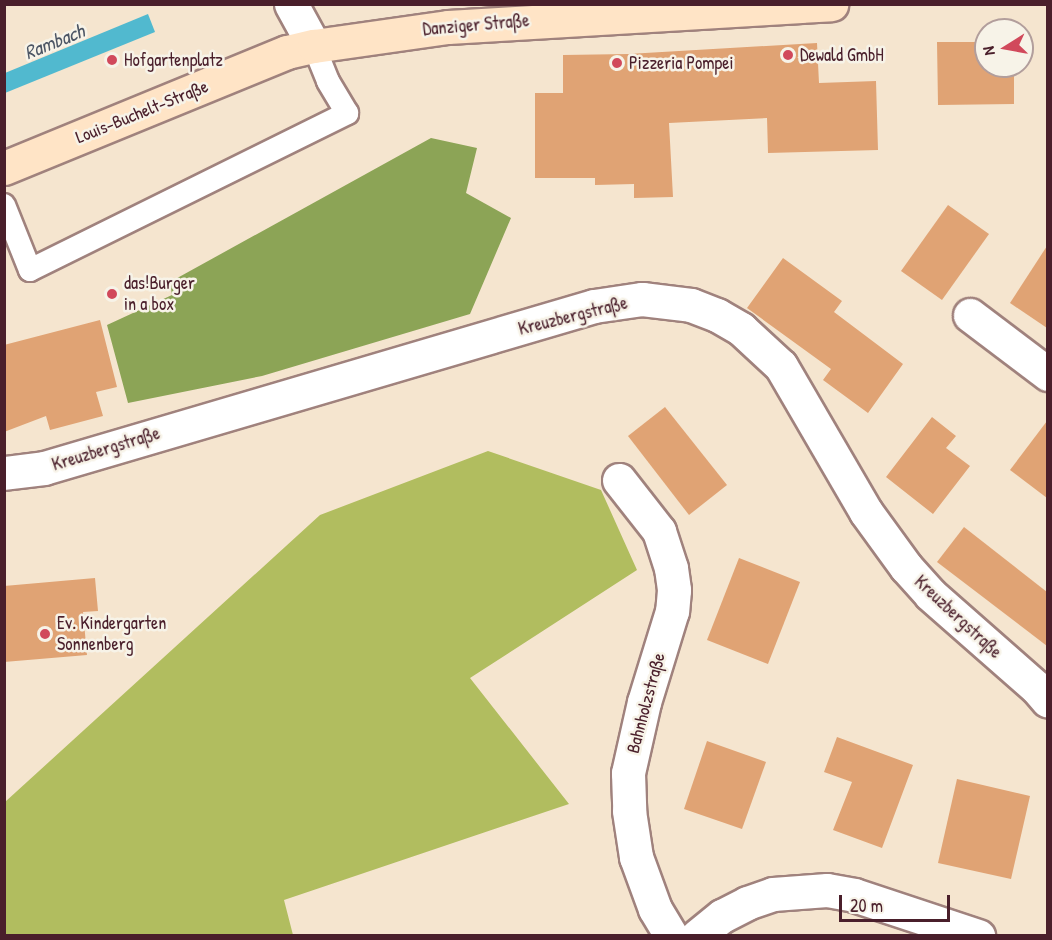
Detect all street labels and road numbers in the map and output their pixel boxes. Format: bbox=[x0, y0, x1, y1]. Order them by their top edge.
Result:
street label: Danziger Straße bbox=[422, 10, 530, 40]
street label: Louis-Buchelt-Straße bbox=[73, 76, 211, 148]
street label: Kreuzbergstraße bbox=[516, 292, 630, 340]
street label: Kreuzbergstraße bbox=[49, 422, 163, 476]
street label: Kreuzbergstraße bbox=[910, 571, 1006, 663]
street label: Bahnholzstraße bbox=[622, 650, 670, 756]

